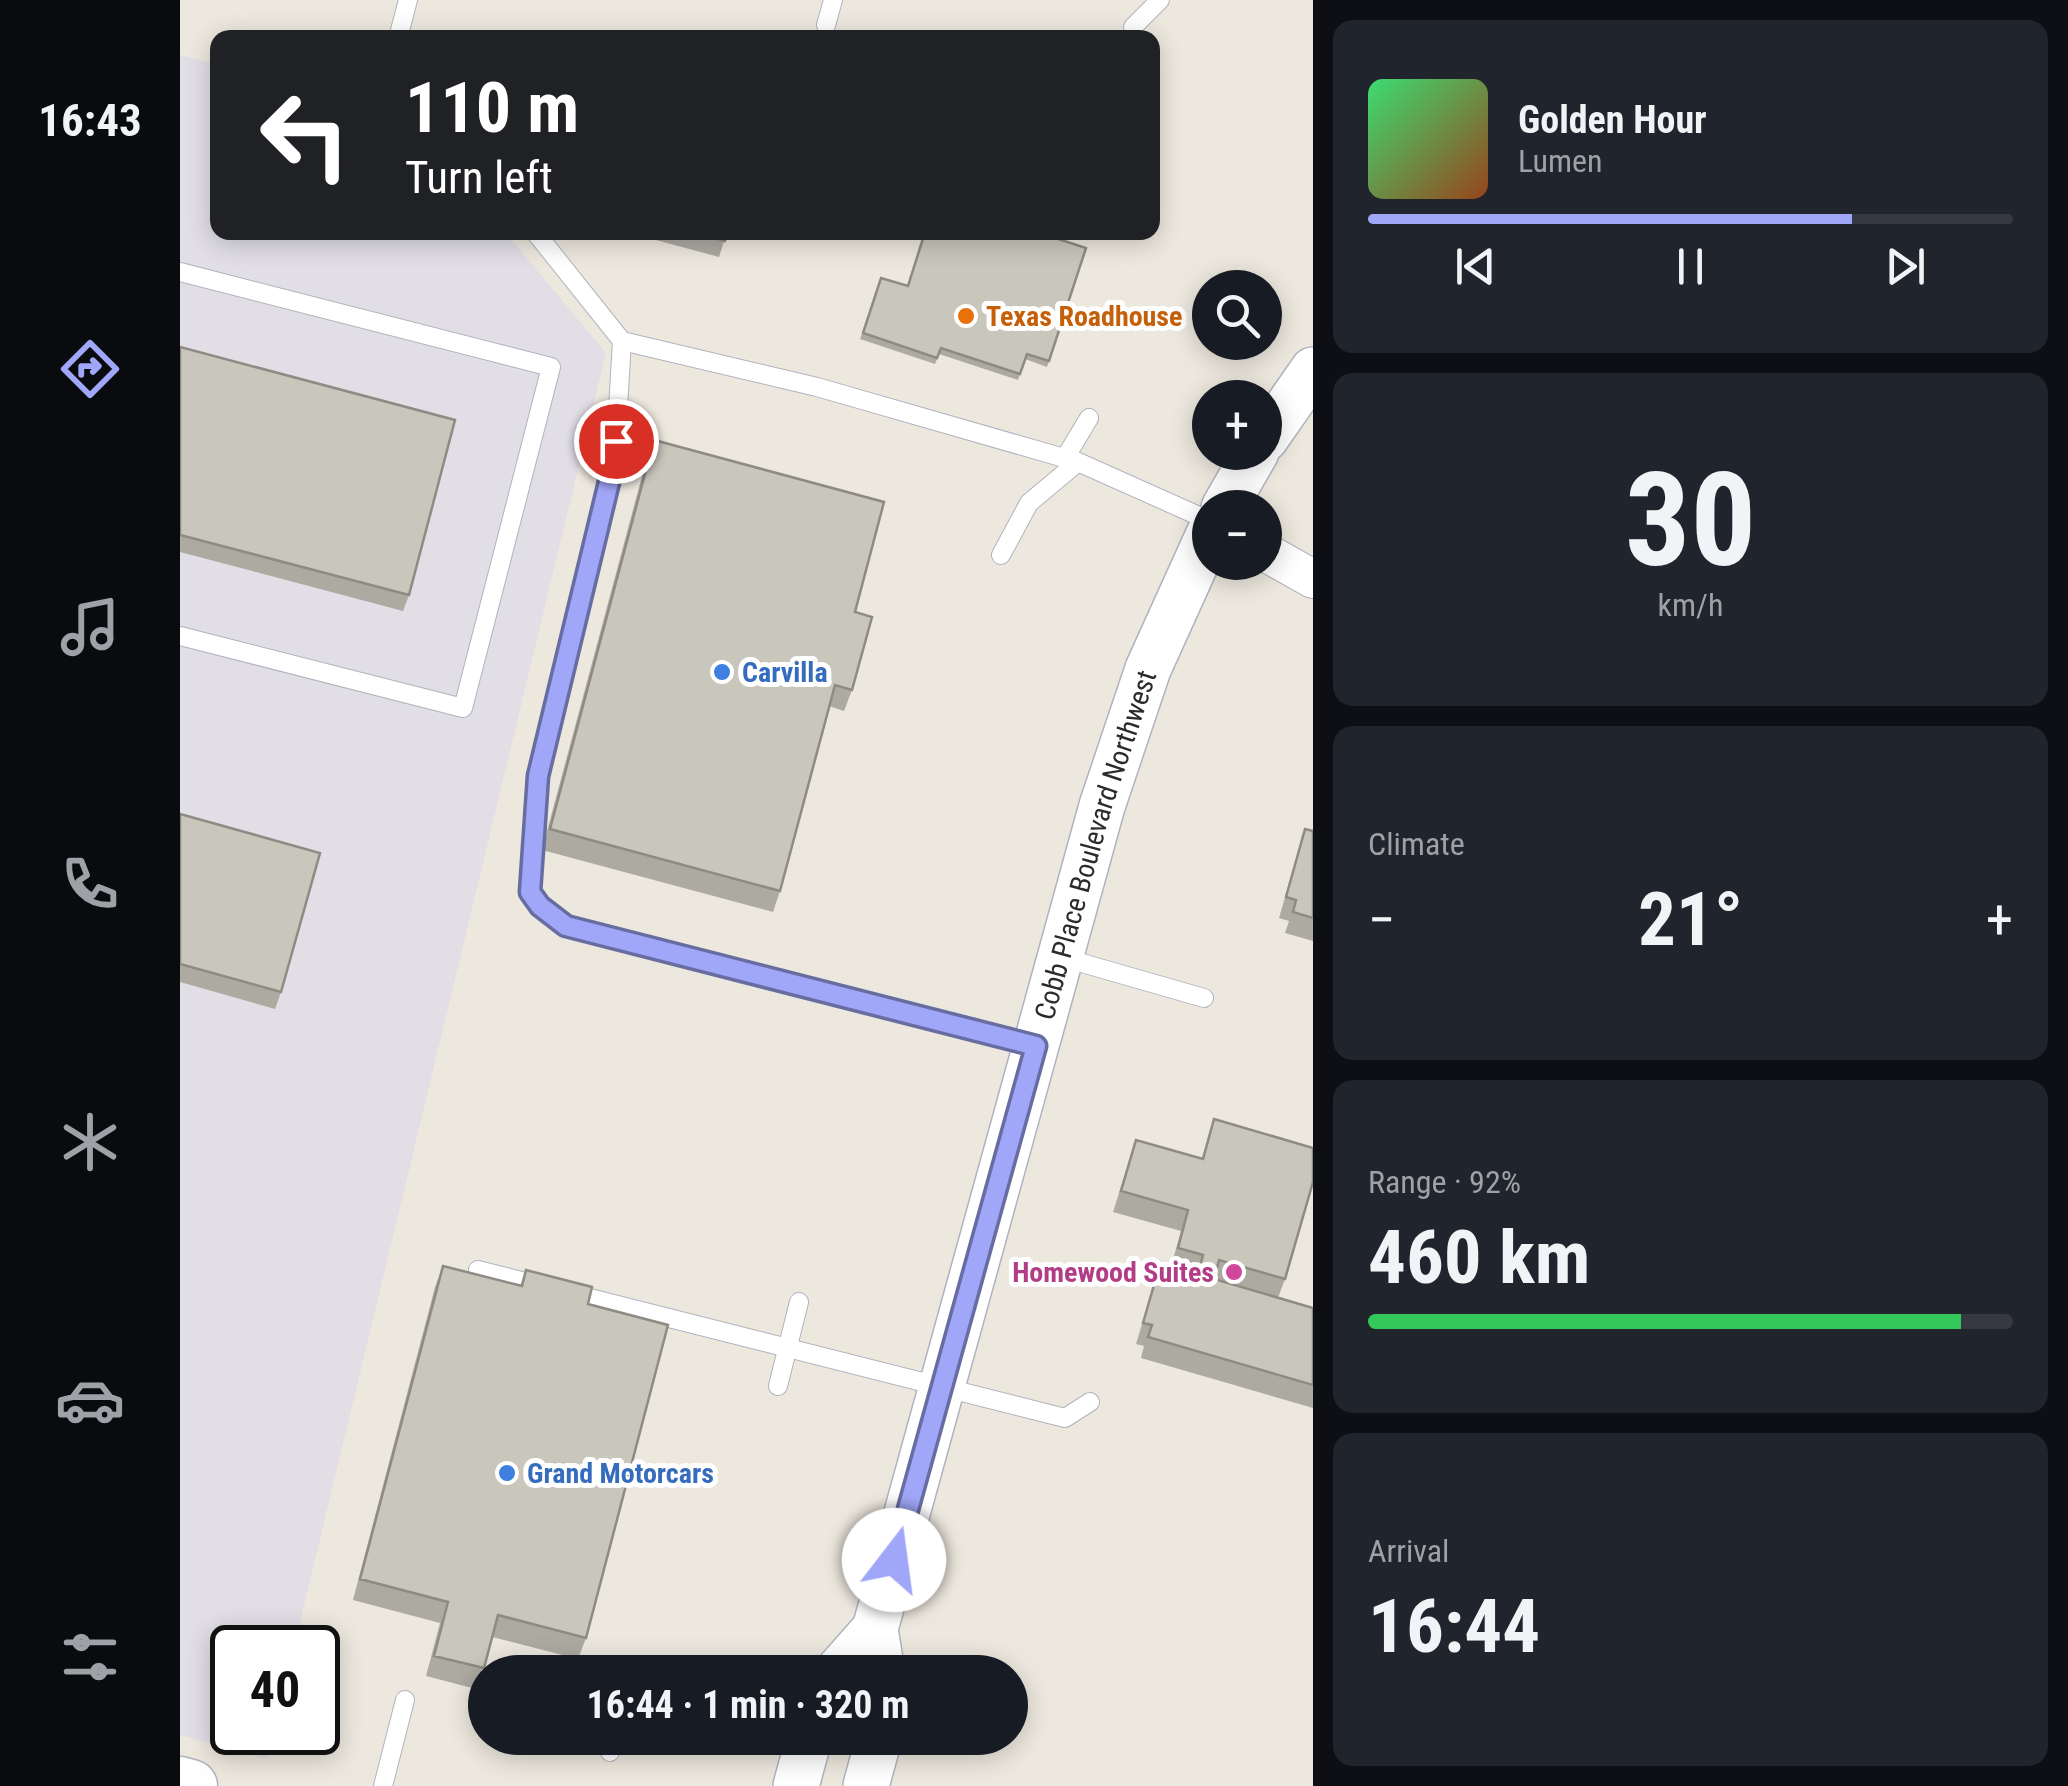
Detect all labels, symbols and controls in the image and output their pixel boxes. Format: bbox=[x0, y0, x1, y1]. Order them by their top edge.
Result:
text: 110 m bbox=[405, 67, 579, 149]
icon: left bbox=[240, 70, 370, 200]
text: 16:43 bbox=[38, 94, 142, 147]
text: Golden Hour bbox=[1518, 98, 1707, 142]
text: Lumen bbox=[1518, 142, 1603, 180]
text: Turn left bbox=[405, 151, 553, 204]
icon: previous bbox=[1448, 239, 1503, 294]
icon: pause bbox=[1663, 239, 1718, 294]
icon: next bbox=[1878, 239, 1933, 294]
map controls bbox=[1192, 270, 1282, 580]
button: search bbox=[1192, 270, 1282, 360]
place label: Texas Roadhouse bbox=[986, 300, 1182, 333]
marker: Texas Roadhouse bbox=[955, 305, 977, 327]
icon: directions bbox=[55, 334, 125, 404]
button: + bbox=[1192, 380, 1282, 470]
pin bbox=[574, 399, 659, 484]
icon: arrive bbox=[589, 414, 644, 469]
text: 30 bbox=[1625, 444, 1756, 597]
button: − bbox=[1192, 490, 1282, 580]
text: km/h bbox=[1658, 586, 1723, 624]
icon: music bbox=[55, 592, 125, 662]
place label: Carvilla bbox=[742, 656, 828, 689]
marker: Carvilla bbox=[711, 661, 733, 683]
street label: Cobb Place Boulevard Northwest bbox=[1027, 666, 1163, 1023]
text: Climate bbox=[1368, 825, 1465, 863]
icon: phone bbox=[55, 849, 125, 919]
text: 21° bbox=[1638, 875, 1743, 963]
text: − bbox=[1368, 888, 1396, 952]
text: + bbox=[1986, 888, 2013, 952]
icon: climate bbox=[55, 1107, 125, 1177]
text: Range · 92% bbox=[1368, 1163, 1521, 1201]
text: 460 km bbox=[1368, 1213, 1590, 1301]
place label: Homewood Suites bbox=[1012, 1256, 1214, 1289]
marker: Homewood Suites bbox=[1223, 1261, 1245, 1283]
icon: car bbox=[55, 1365, 125, 1435]
place label: Grand Motorcars bbox=[527, 1457, 714, 1490]
marker: Grand Motorcars bbox=[496, 1462, 518, 1484]
position arrow bbox=[842, 1508, 946, 1612]
text: Arrival bbox=[1368, 1532, 1449, 1570]
text: 16:44 bbox=[1368, 1582, 1540, 1670]
icon: filters bbox=[55, 1622, 125, 1692]
speed limit sign: 40 bbox=[210, 1625, 340, 1755]
text: 16:44 · 1 min · 320 m bbox=[587, 1683, 909, 1727]

